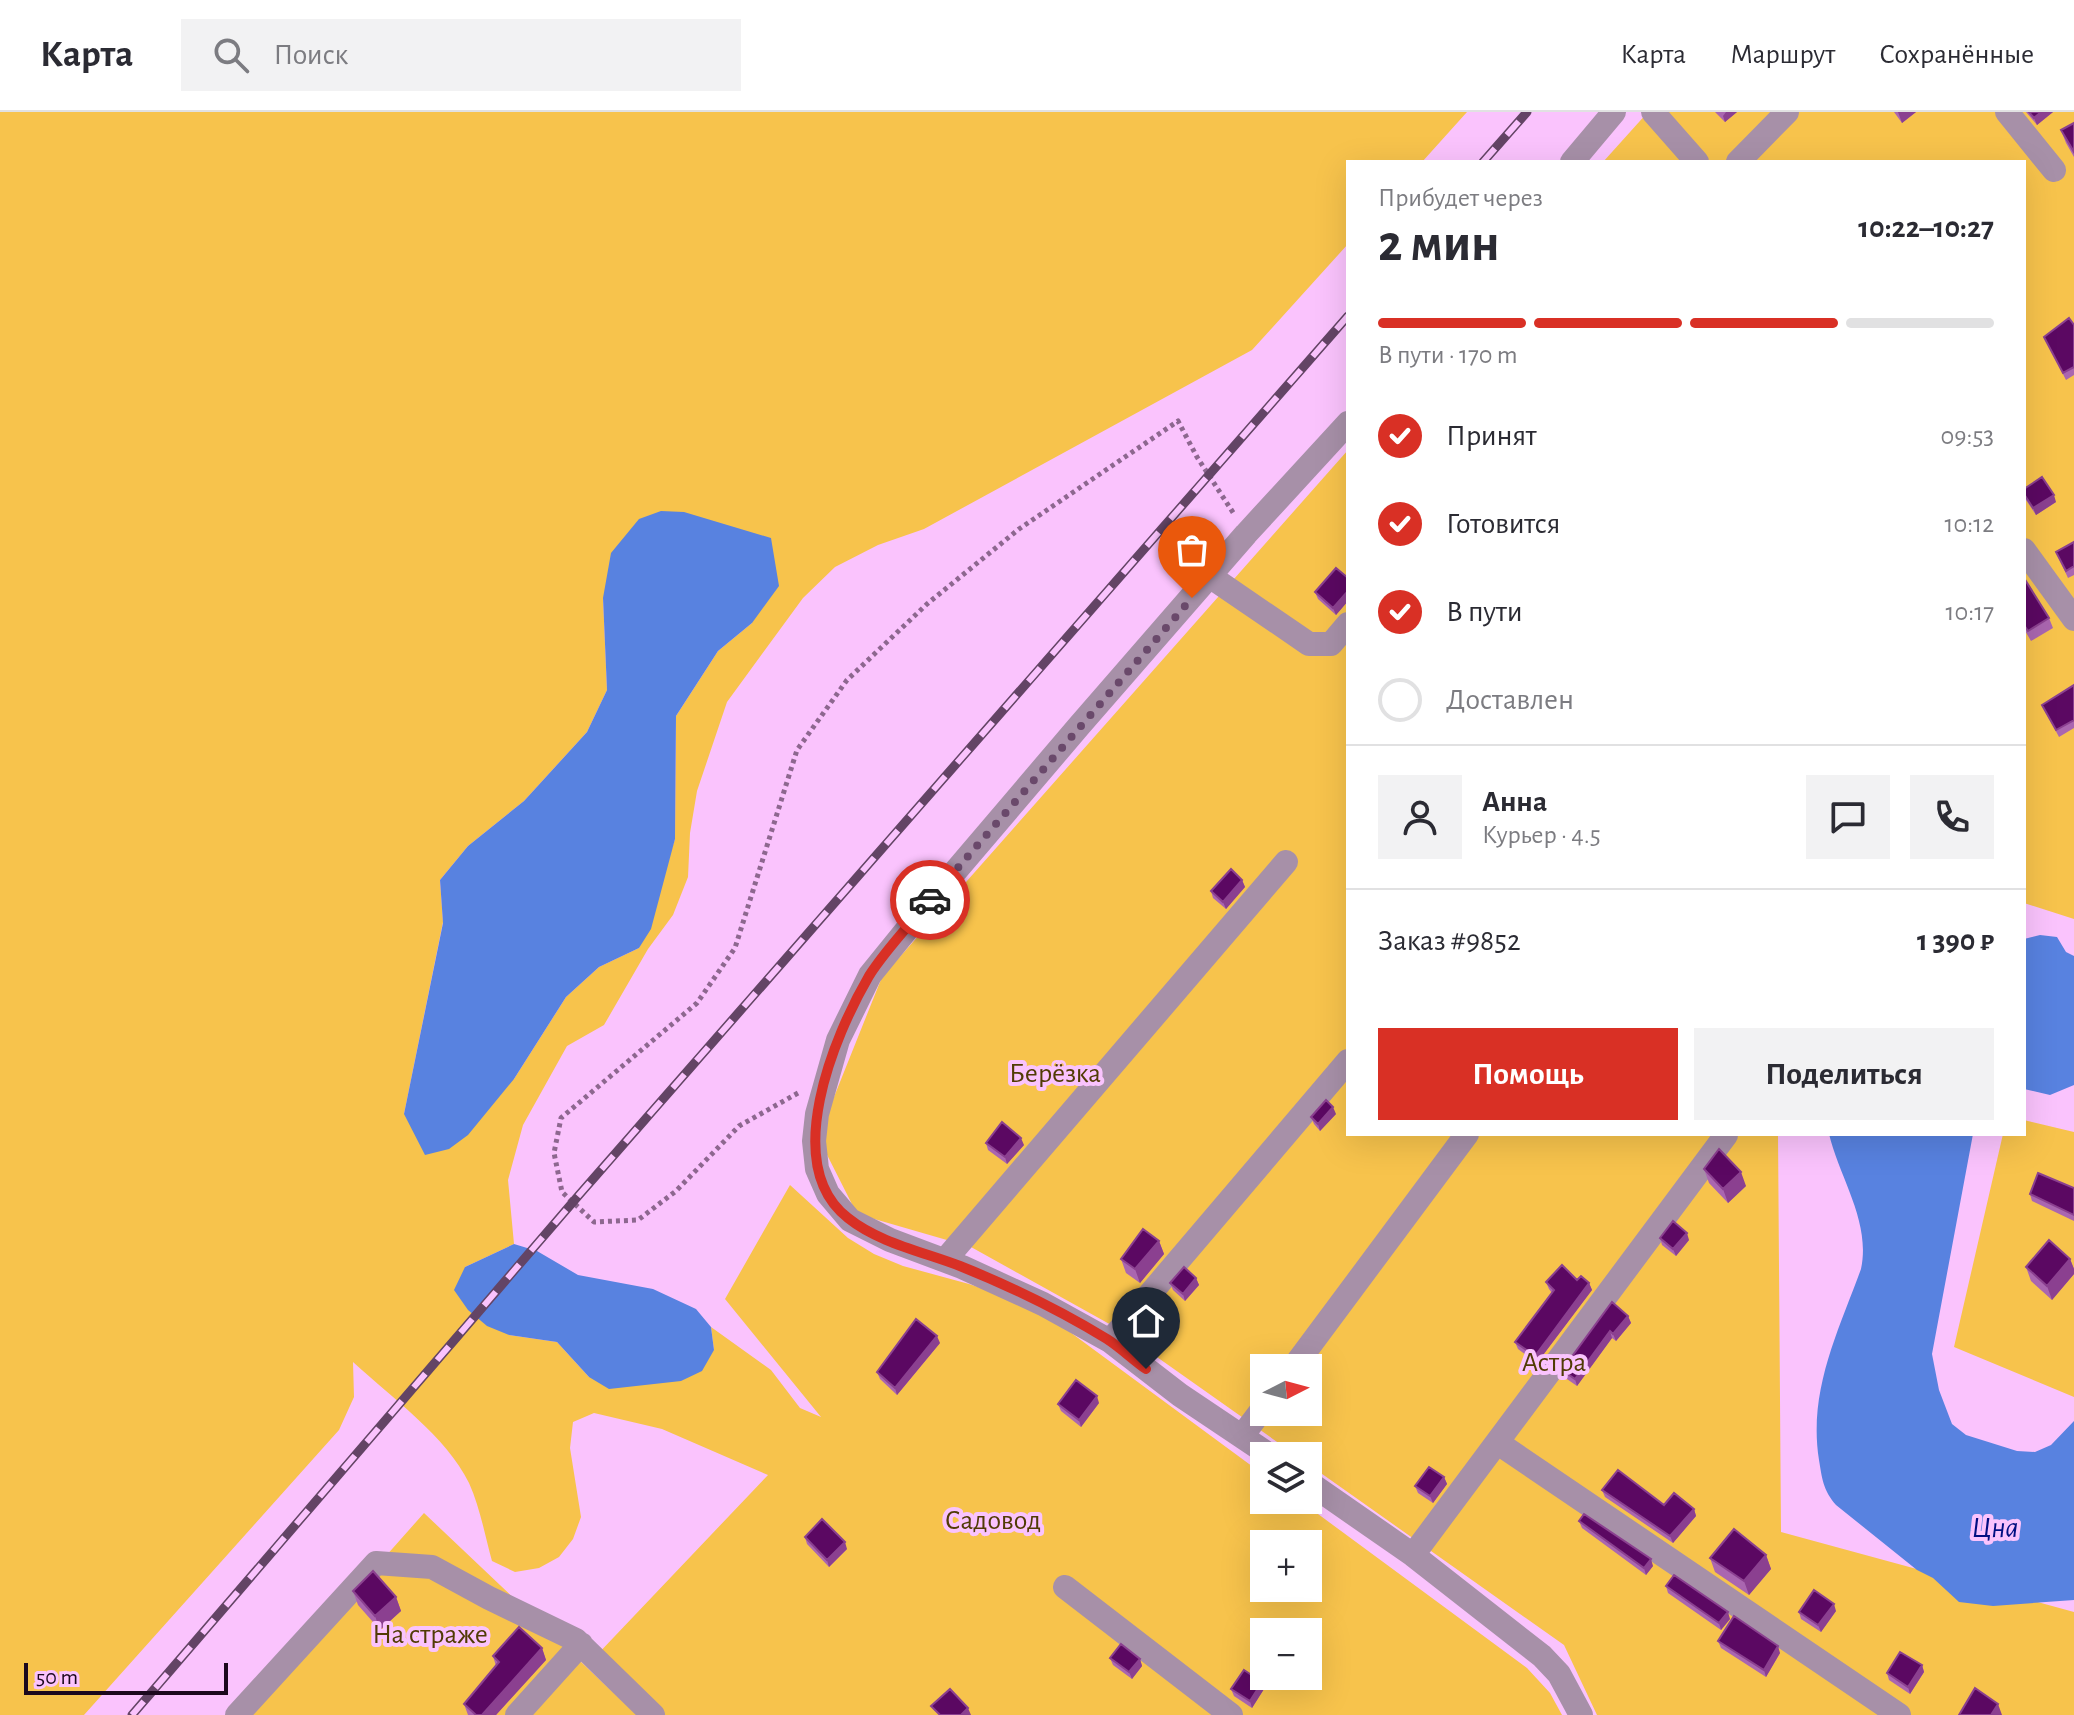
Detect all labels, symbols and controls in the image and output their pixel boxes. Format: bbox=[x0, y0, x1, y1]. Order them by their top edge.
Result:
search box bbox=[181, 19, 741, 91]
icon: search bbox=[209, 33, 253, 77]
text: Карта bbox=[40, 36, 133, 74]
text: Поиск bbox=[273, 40, 348, 70]
text: Карта bbox=[1620, 41, 1686, 69]
text: Маршрут bbox=[1730, 41, 1835, 69]
text: Сохранённые bbox=[1879, 41, 2034, 69]
text: Прибудет через bbox=[1378, 185, 1543, 211]
text: 10:22–10:27 bbox=[1858, 213, 1994, 243]
text: 2 мин bbox=[1378, 218, 1500, 270]
text: В пути · 170 m bbox=[1378, 342, 1518, 368]
icon: check bbox=[1378, 414, 1422, 458]
text: Принят bbox=[1446, 421, 1537, 451]
text: 09:53 bbox=[1941, 423, 1994, 449]
icon: check bbox=[1378, 502, 1422, 546]
text: Готовится bbox=[1446, 509, 1560, 539]
text: 10:12 bbox=[1945, 511, 1994, 537]
pin bbox=[1158, 516, 1226, 598]
icon: bag bbox=[1170, 528, 1214, 572]
icon: check bbox=[1378, 590, 1422, 634]
text: В пути bbox=[1446, 597, 1523, 627]
text: 10:17 bbox=[1946, 599, 1994, 625]
text: Доставлен bbox=[1446, 685, 1574, 715]
button: person bbox=[1378, 775, 1462, 859]
button: chat bbox=[1806, 775, 1890, 859]
button: phone bbox=[1910, 775, 1994, 859]
text: Анна bbox=[1482, 787, 1547, 817]
text: Курьер · 4.5 bbox=[1482, 822, 1601, 848]
courier bbox=[890, 860, 970, 940]
icon: car bbox=[908, 878, 952, 922]
text: Заказ #9852 bbox=[1378, 926, 1521, 956]
text: 1 390 ₽ bbox=[1917, 926, 1994, 956]
button: Помощь bbox=[1378, 1028, 1678, 1120]
button: Поделиться bbox=[1694, 1028, 1994, 1120]
park label: Берёзка bbox=[1009, 1060, 1101, 1088]
pin bbox=[1112, 1287, 1180, 1369]
icon: home bbox=[1124, 1299, 1168, 1343]
park label: Астра bbox=[1522, 1349, 1586, 1377]
north arrow bbox=[1250, 1354, 1322, 1426]
map controls bbox=[1250, 1354, 1322, 1690]
button: layers bbox=[1250, 1442, 1322, 1514]
park label: Садовод bbox=[945, 1507, 1041, 1535]
water label: Цна bbox=[1972, 1513, 2018, 1543]
button: + bbox=[1250, 1530, 1322, 1602]
button: − bbox=[1250, 1618, 1322, 1690]
park label: На страже bbox=[372, 1621, 488, 1649]
scale bar bbox=[24, 1659, 228, 1695]
text: 50 m bbox=[36, 1666, 78, 1688]

